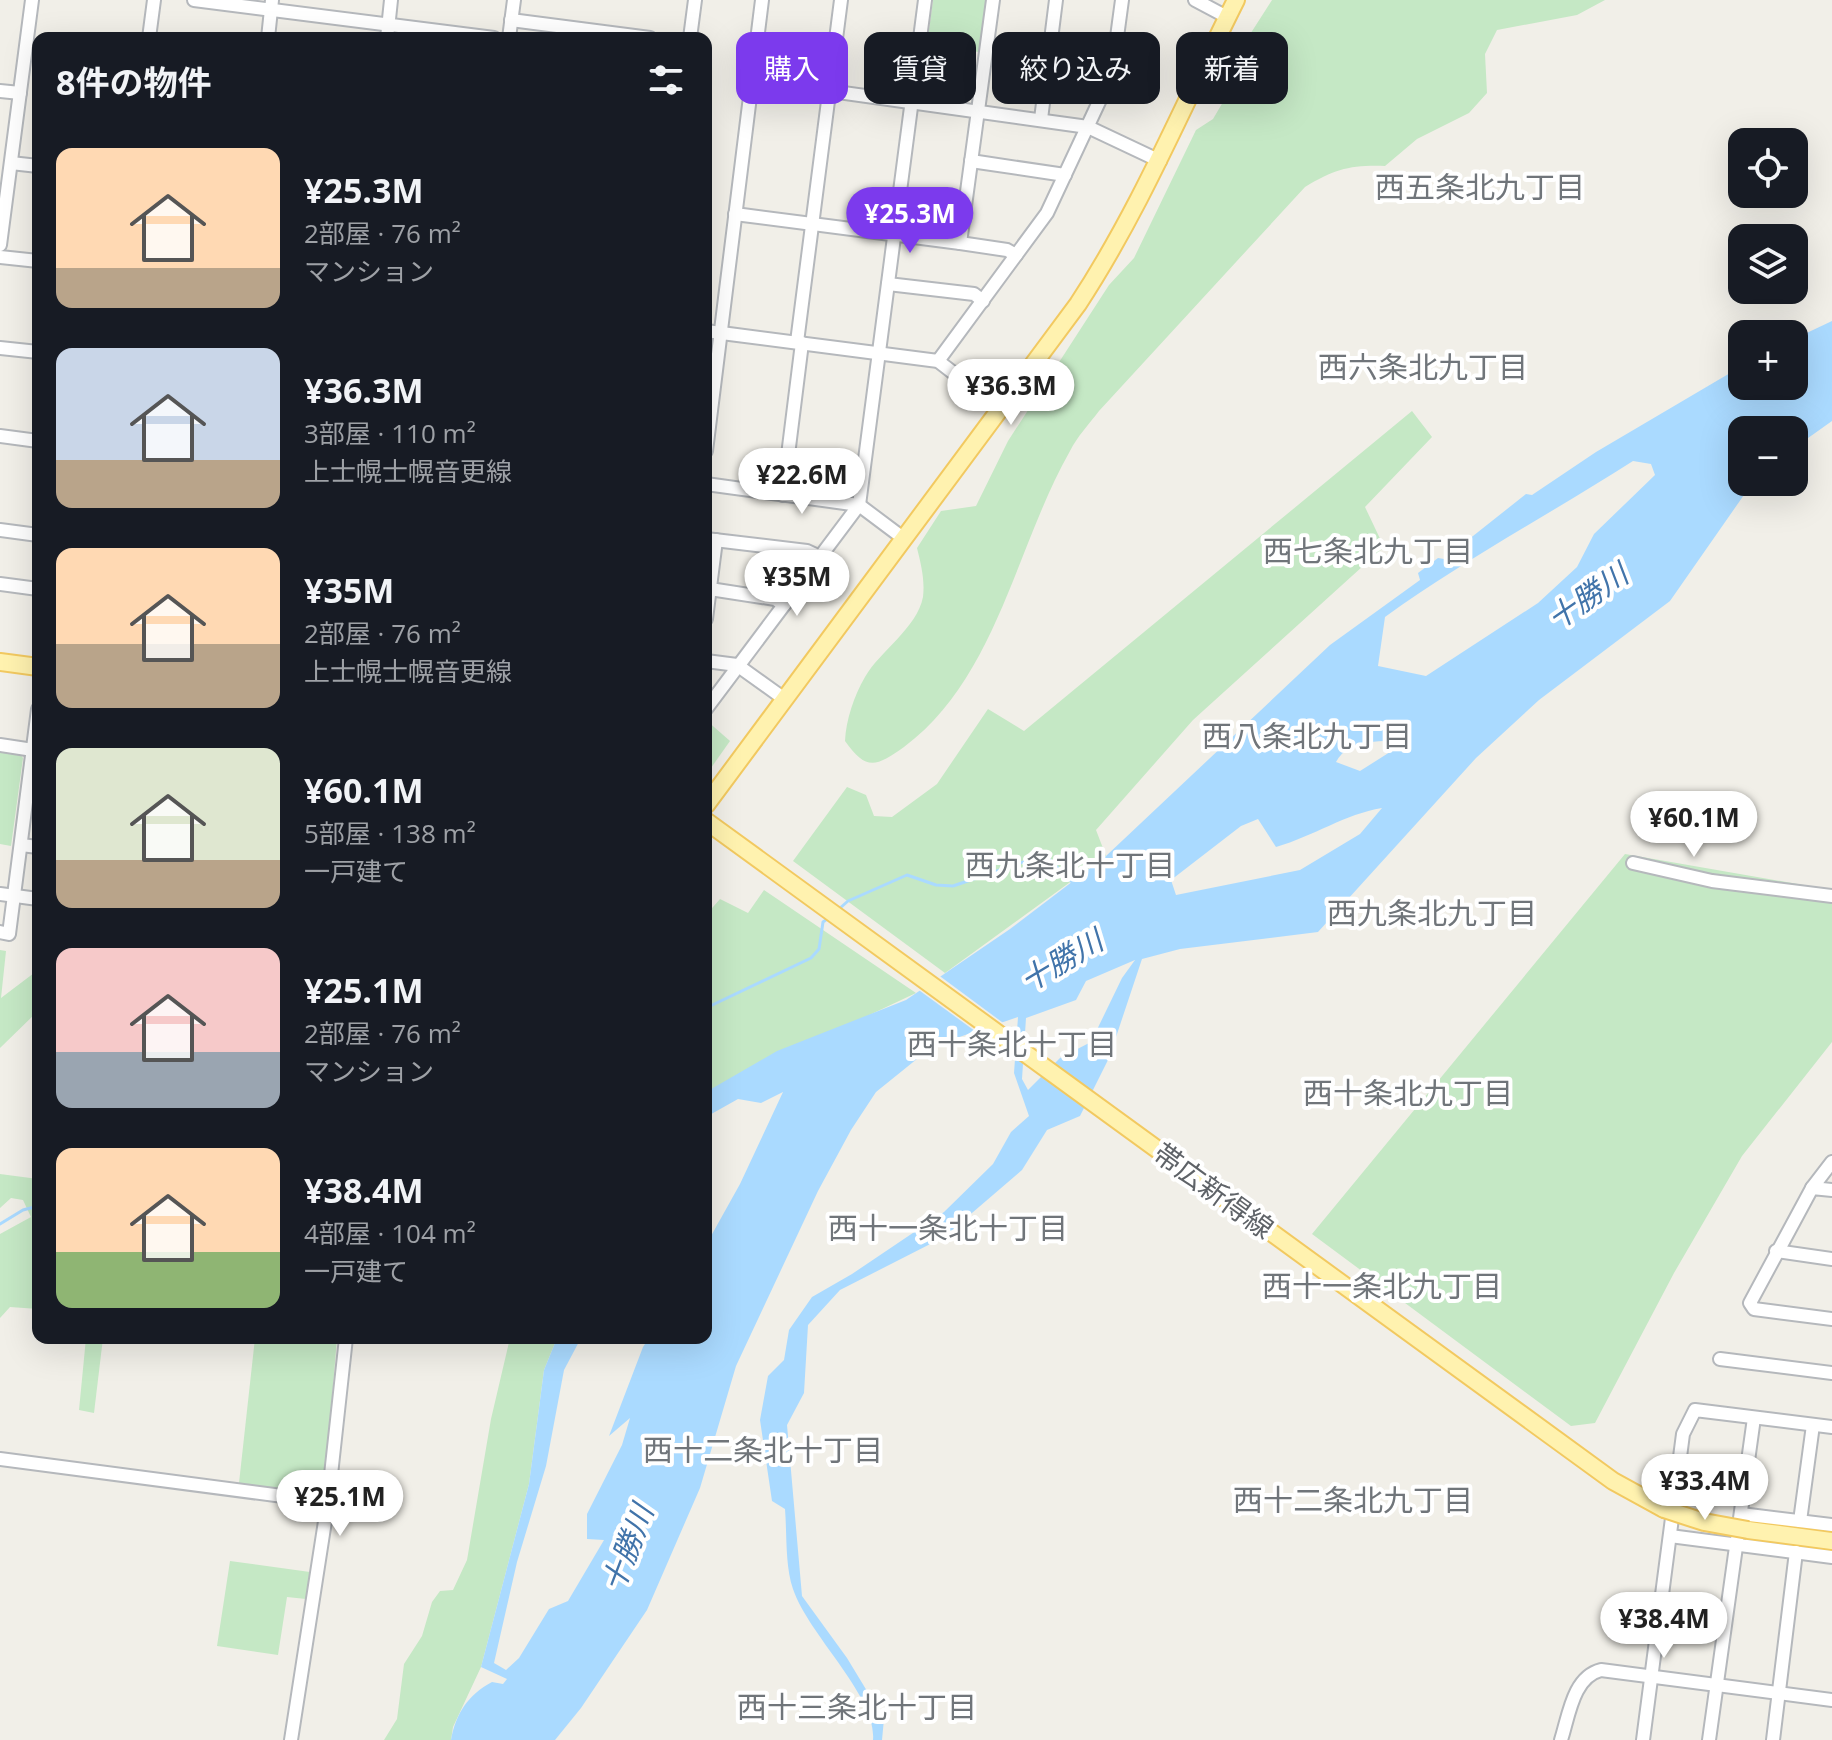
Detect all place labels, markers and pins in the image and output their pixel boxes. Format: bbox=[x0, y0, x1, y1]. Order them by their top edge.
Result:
pin: ¥25.3M bbox=[845, 187, 975, 255]
pin: ¥36.3M bbox=[946, 359, 1076, 427]
pin: ¥22.6M bbox=[737, 448, 867, 516]
pin: ¥35M bbox=[750, 550, 844, 618]
pin: ¥60.1M bbox=[1629, 791, 1759, 859]
pin: ¥33.4M bbox=[1640, 1454, 1770, 1522]
pin: ¥25.1M bbox=[275, 1470, 405, 1538]
pin: ¥38.4M bbox=[1599, 1592, 1729, 1660]

